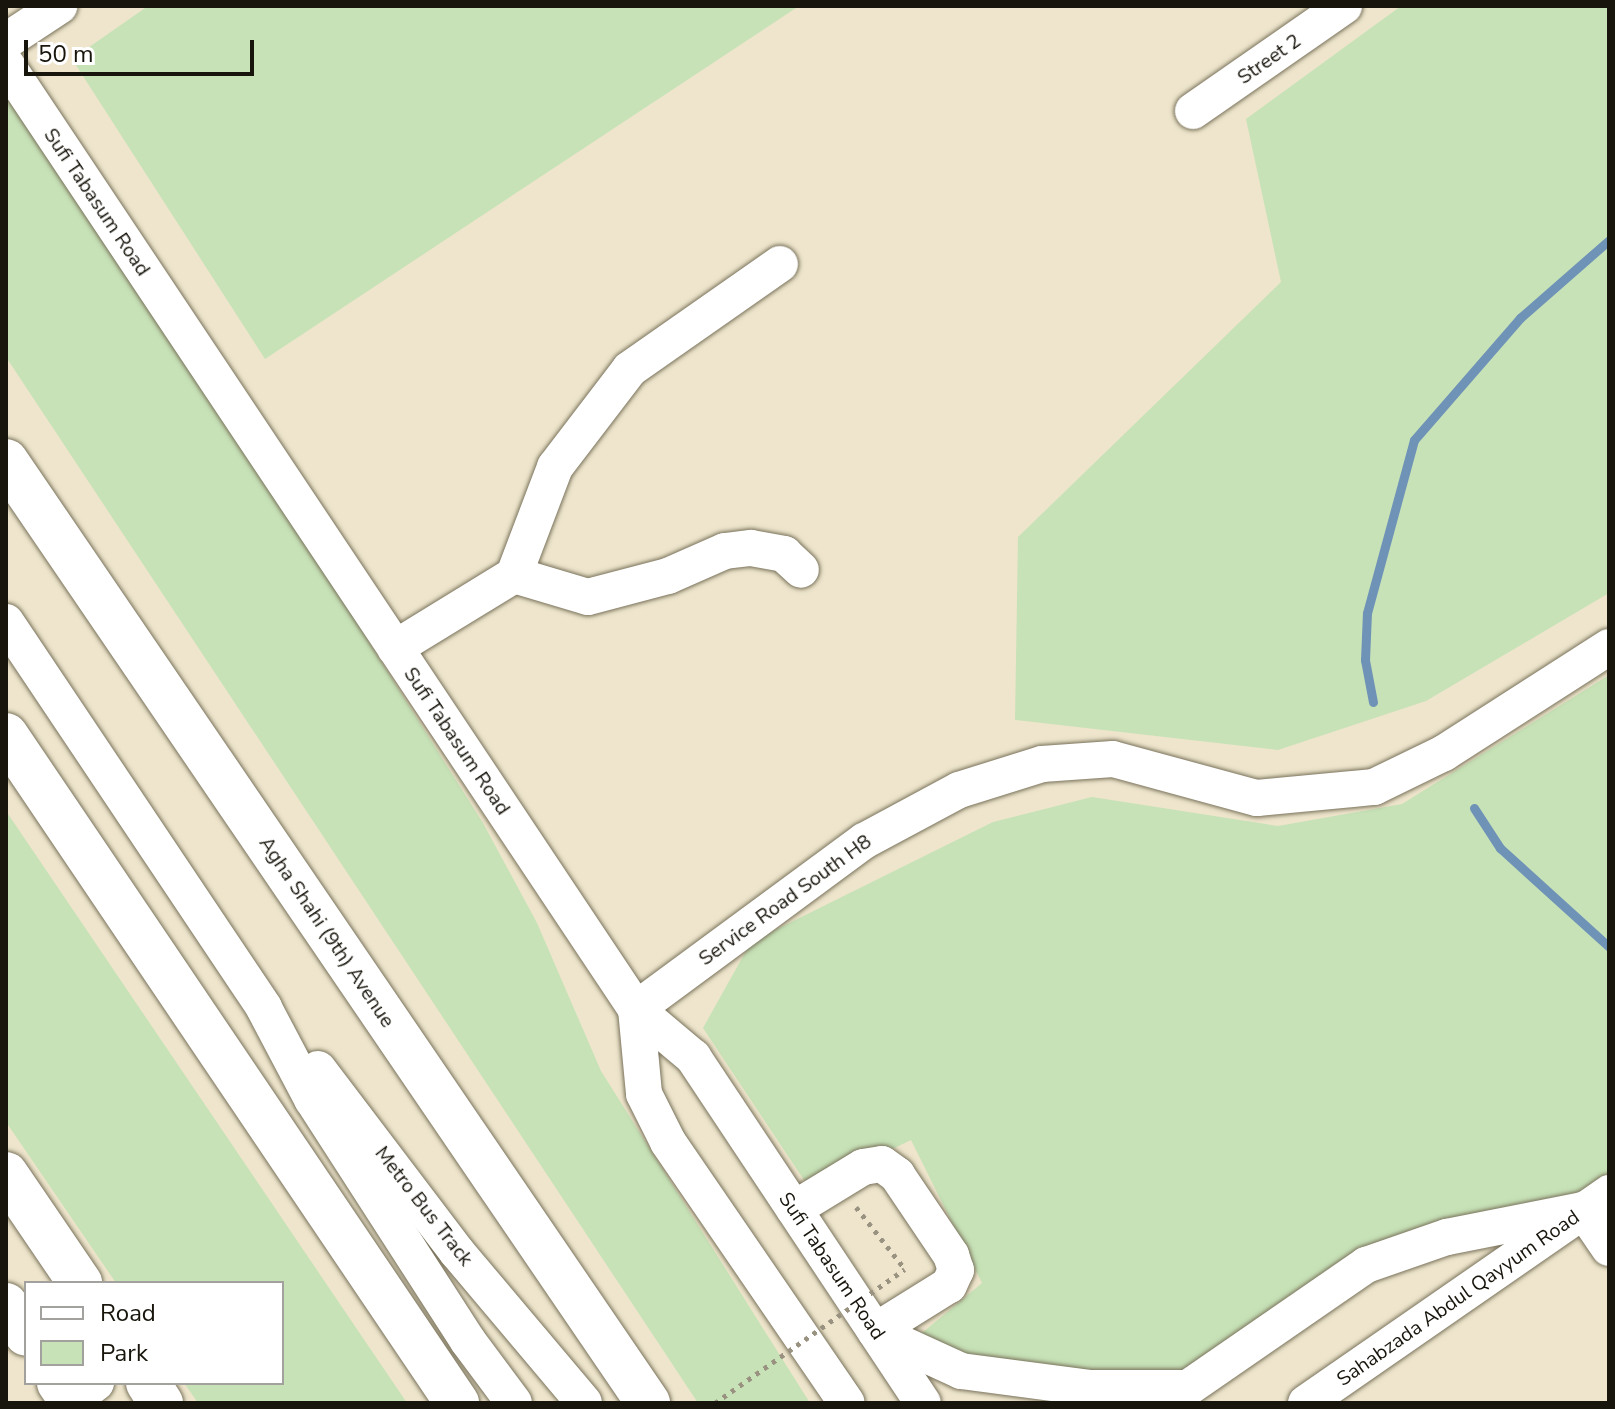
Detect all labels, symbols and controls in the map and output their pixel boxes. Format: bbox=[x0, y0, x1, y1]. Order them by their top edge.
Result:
scale bar bbox=[28, 24, 258, 74]
street label: Street 2 bbox=[1233, 29, 1305, 89]
text: 50 m bbox=[38, 38, 94, 70]
street label: Sufi Tabasum Road bbox=[39, 124, 155, 280]
street label: Sufi Tabasum Road bbox=[399, 663, 515, 819]
street label: Service Road South H8 bbox=[694, 829, 876, 971]
street label: Agha Shahi (9th) Avenue bbox=[254, 832, 400, 1032]
street label: Metro Bus Track bbox=[370, 1141, 478, 1271]
street label: Sufi Tabasum Road bbox=[774, 1188, 890, 1344]
street label: Sahabzada Abdul Qayyum Road bbox=[1332, 1205, 1584, 1391]
legend bbox=[24, 1281, 284, 1385]
text: Road bbox=[100, 1297, 156, 1329]
text: Park bbox=[100, 1337, 148, 1369]

